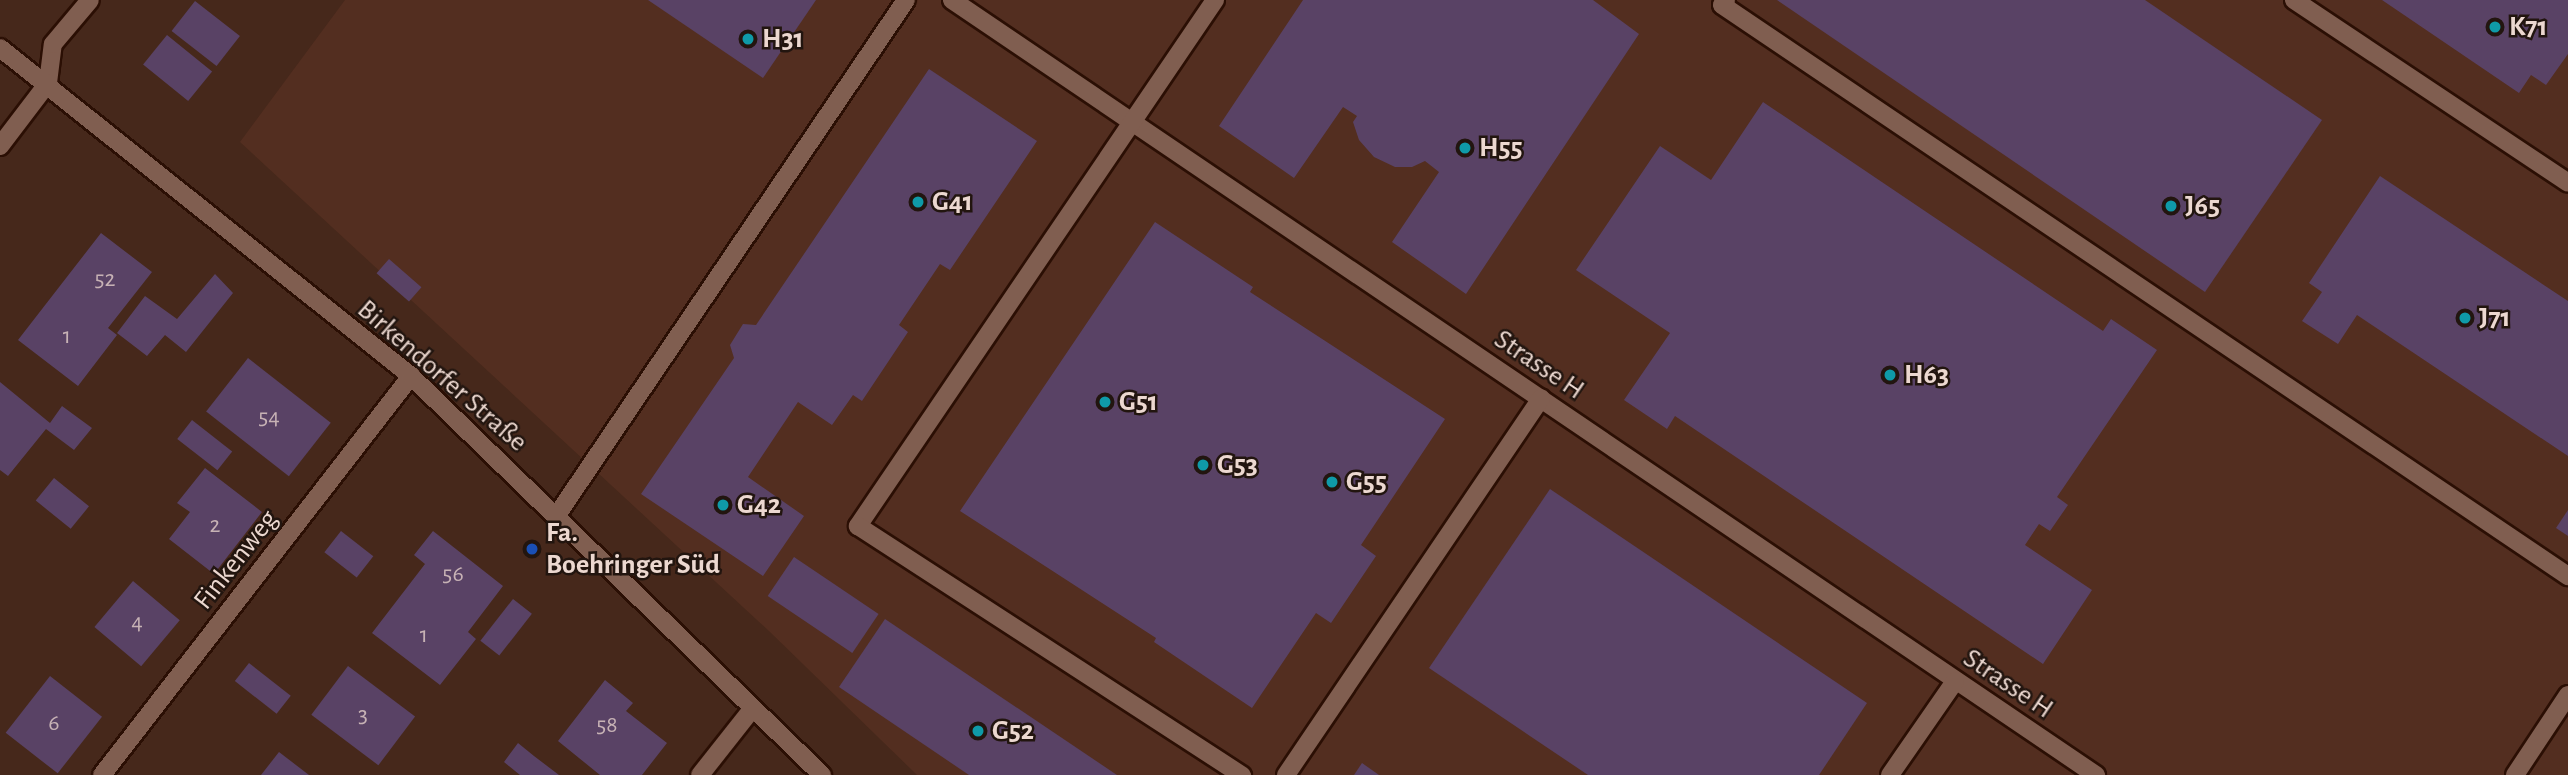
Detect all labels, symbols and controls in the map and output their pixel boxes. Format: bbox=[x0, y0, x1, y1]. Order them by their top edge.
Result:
place label: K71 bbox=[2509, 10, 2548, 44]
marker: K71 bbox=[2487, 19, 2503, 35]
place label: H31 bbox=[762, 22, 804, 56]
marker: H31 bbox=[740, 31, 756, 47]
place label: H55 bbox=[1479, 131, 1523, 165]
marker: H55 bbox=[1457, 140, 1473, 156]
place label: G41 bbox=[932, 185, 973, 219]
place label: J65 bbox=[2185, 189, 2220, 223]
marker: G41 bbox=[910, 194, 926, 210]
marker: J65 bbox=[2163, 198, 2179, 214]
house number: 52 bbox=[95, 266, 115, 294]
street label: Birkendorfer Straße bbox=[350, 293, 534, 459]
place label: J71 bbox=[2479, 301, 2511, 335]
marker: J71 bbox=[2457, 310, 2473, 326]
house number: 1 bbox=[63, 323, 71, 351]
street label: Strasse H bbox=[1488, 323, 1590, 407]
place label: H63 bbox=[1904, 358, 1949, 392]
marker: H63 bbox=[1882, 367, 1898, 383]
place label: G51 bbox=[1119, 385, 1158, 419]
marker: G51 bbox=[1097, 394, 1113, 410]
house number: 54 bbox=[258, 404, 280, 432]
place label: G53 bbox=[1217, 448, 1258, 482]
marker: G53 bbox=[1195, 457, 1211, 473]
place label: G55 bbox=[1346, 465, 1387, 499]
marker: G55 bbox=[1324, 474, 1340, 490]
place label: G42 bbox=[737, 488, 781, 522]
marker: G42 bbox=[715, 497, 731, 513]
street label: Finkenweg bbox=[187, 503, 285, 617]
house number: 2 bbox=[210, 512, 220, 540]
place label: Fa. Boehringer Süd bbox=[546, 516, 720, 582]
marker: Fa. Boehringer Süd bbox=[524, 541, 540, 557]
house number: 56 bbox=[442, 561, 464, 589]
house number: 4 bbox=[131, 609, 143, 637]
house number: 1 bbox=[420, 622, 428, 650]
street label: Strasse H bbox=[1957, 642, 2059, 726]
house number: 3 bbox=[358, 702, 368, 730]
house number: 6 bbox=[48, 710, 60, 738]
house number: 58 bbox=[596, 712, 618, 740]
place label: G52 bbox=[992, 714, 1034, 748]
marker: G52 bbox=[970, 723, 986, 739]

